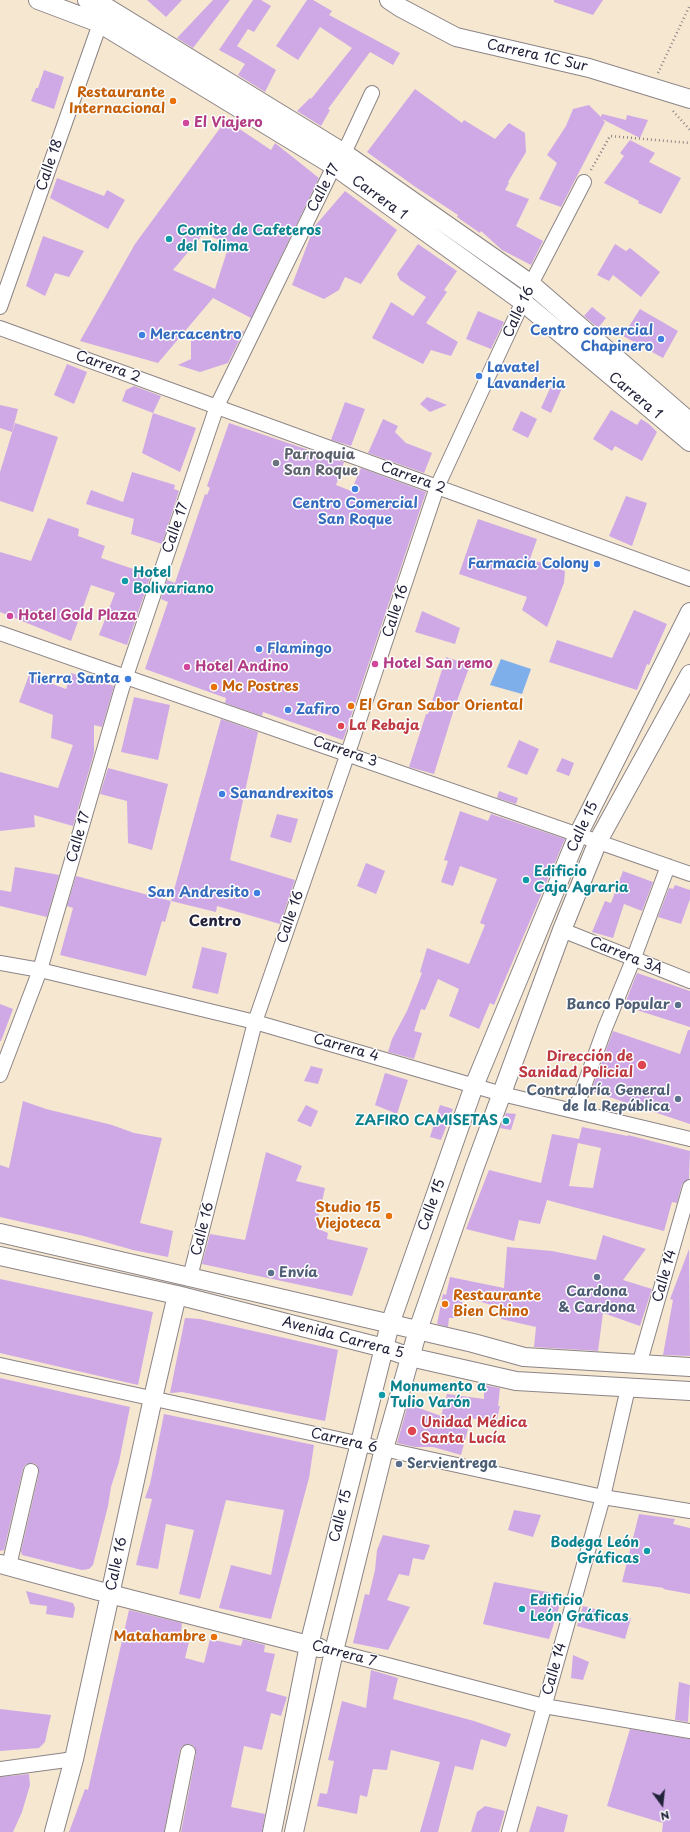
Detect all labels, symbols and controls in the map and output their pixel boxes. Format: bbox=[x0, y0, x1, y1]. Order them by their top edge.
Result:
street label: Carrera 1C Sur bbox=[485, 36, 589, 76]
place label: Restaurante Internacional bbox=[69, 85, 165, 118]
marker: Restaurante Internacional bbox=[168, 96, 178, 106]
place label: El Viajero bbox=[194, 115, 262, 131]
marker: El Viajero bbox=[181, 118, 191, 128]
street label: Calle 18 bbox=[33, 137, 67, 193]
street label: Calle 17 bbox=[304, 161, 344, 215]
street label: Carrera 1 bbox=[348, 172, 410, 224]
place label: Comite de Cafeteros del Tolima bbox=[177, 223, 321, 256]
marker: Comite de Cafeteros del Tolima bbox=[164, 234, 174, 244]
street label: Calle 16 bbox=[500, 284, 538, 340]
place label: Centro comercial Chapinero bbox=[530, 323, 653, 356]
place label: Mercacentro bbox=[150, 327, 242, 343]
marker: Mercacentro bbox=[137, 330, 147, 340]
marker: Centro comercial Chapinero bbox=[656, 334, 666, 344]
street label: Carrera 2 bbox=[73, 347, 143, 387]
place label: Lavatel Lavanderia bbox=[487, 360, 566, 392]
street label: Carrera 1 bbox=[605, 369, 665, 423]
marker: Lavatel Lavanderia bbox=[474, 371, 484, 381]
place label: Parroquia San Roque bbox=[284, 447, 358, 480]
marker: Parroquia San Roque bbox=[271, 458, 281, 468]
street label: Carrera 2 bbox=[378, 458, 448, 498]
marker: Centro Comercial San Roque bbox=[350, 484, 360, 494]
place label: Centro Comercial San Roque bbox=[292, 496, 418, 528]
street label: Calle 17 bbox=[160, 500, 192, 556]
place label: Farmacia Colony bbox=[468, 556, 589, 572]
marker: Farmacia Colony bbox=[592, 559, 602, 569]
place label: Hotel Bolivariano bbox=[133, 565, 214, 598]
marker: Hotel Bolivariano bbox=[120, 576, 130, 586]
street label: Calle 16 bbox=[380, 582, 412, 640]
place label: Hotel Gold Plaza bbox=[18, 608, 137, 624]
marker: Hotel Gold Plaza bbox=[5, 611, 15, 621]
place label: Flamingo bbox=[267, 641, 332, 657]
marker: Flamingo bbox=[254, 644, 264, 654]
place label: Hotel San remo bbox=[383, 656, 493, 672]
place label: Hotel Andino bbox=[195, 659, 289, 675]
marker: Hotel San remo bbox=[370, 659, 380, 669]
marker: Hotel Andino bbox=[182, 662, 192, 672]
place label: Tierra Santa bbox=[28, 671, 120, 687]
marker: Tierra Santa bbox=[123, 674, 133, 684]
place label: Mc Postres bbox=[222, 679, 299, 695]
marker: Mc Postres bbox=[209, 682, 219, 692]
place label: El Gran Sabor Oriental bbox=[359, 698, 523, 714]
marker: El Gran Sabor Oriental bbox=[346, 701, 356, 711]
place label: Zafiro bbox=[296, 702, 340, 718]
marker: Zafiro bbox=[283, 705, 293, 715]
place label: La Rebaja bbox=[349, 718, 420, 734]
marker: La Rebaja bbox=[336, 721, 346, 731]
street label: Carrera 3 bbox=[310, 733, 380, 771]
place label: Sanandrexitos bbox=[230, 786, 333, 802]
marker: Sanandrexitos bbox=[217, 789, 227, 799]
street label: Calle 15 bbox=[564, 799, 602, 855]
street label: Calle 17 bbox=[64, 810, 94, 864]
place label: Edificio Caja Agraria bbox=[534, 864, 629, 896]
marker: Edificio Caja Agraria bbox=[521, 875, 531, 885]
place label: San Andresito bbox=[148, 885, 249, 901]
marker: San Andresito bbox=[252, 888, 262, 898]
street label: Calle 16 bbox=[274, 888, 308, 946]
district label: Centro bbox=[189, 913, 241, 931]
street label: Carrera 3A bbox=[587, 934, 665, 978]
place label: Banco Popular bbox=[566, 997, 670, 1013]
marker: Banco Popular bbox=[673, 1000, 683, 1010]
street label: Carrera 4 bbox=[311, 1031, 381, 1065]
place label: Dirección de Sanidad Policial bbox=[518, 1049, 633, 1082]
marker: Dirección de Sanidad Policial bbox=[636, 1059, 648, 1071]
place label: Contraloría General de la República bbox=[526, 1083, 670, 1116]
marker: Contraloría General de la República bbox=[673, 1094, 683, 1104]
place label: ZAFIRO CAMISETAS bbox=[355, 1113, 498, 1129]
marker: ZAFIRO CAMISETAS bbox=[501, 1116, 511, 1126]
street label: Calle 15 bbox=[415, 1177, 449, 1233]
street label: Calle 16 bbox=[188, 1200, 218, 1258]
place label: Studio 15 Viejoteca bbox=[316, 1200, 381, 1232]
marker: Studio 15 Viejoteca bbox=[384, 1211, 394, 1221]
street label: Calle 14 bbox=[649, 1248, 681, 1304]
place label: Envía bbox=[279, 1265, 318, 1281]
marker: Envía bbox=[266, 1268, 276, 1278]
marker: Cardona & Cardona bbox=[592, 1272, 602, 1282]
place label: Cardona & Cardona bbox=[558, 1284, 636, 1316]
place label: Restaurante Bien Chino bbox=[453, 1288, 541, 1320]
marker: Restaurante Bien Chino bbox=[440, 1299, 450, 1309]
street label: Avenida Carrera 5 bbox=[280, 1314, 406, 1362]
place label: Monumento a Tulio Varón bbox=[390, 1379, 486, 1412]
marker: Monumento a Tulio Varón bbox=[377, 1390, 387, 1400]
place label: Unidad Médica Santa Lucía bbox=[421, 1415, 527, 1448]
street label: Carrera 6 bbox=[309, 1425, 379, 1457]
marker: Unidad Médica Santa Lucía bbox=[406, 1425, 418, 1437]
place label: Servientrega bbox=[407, 1456, 498, 1472]
marker: Servientrega bbox=[394, 1459, 404, 1469]
street label: Calle 15 bbox=[326, 1488, 356, 1544]
street label: Calle 16 bbox=[103, 1535, 131, 1593]
place label: Bodega León Gráficas bbox=[550, 1535, 639, 1568]
marker: Bodega León Gráficas bbox=[642, 1546, 652, 1556]
place label: Edificio León Gráficas bbox=[530, 1593, 629, 1626]
marker: Edificio León Gráficas bbox=[517, 1604, 527, 1614]
place label: Matahambre bbox=[113, 1629, 206, 1645]
marker: Matahambre bbox=[209, 1632, 219, 1642]
street label: Carrera 7 bbox=[310, 1637, 378, 1671]
street label: Calle 14 bbox=[539, 1641, 571, 1697]
north arrow bbox=[642, 1784, 682, 1824]
text: N bbox=[659, 1807, 672, 1825]

